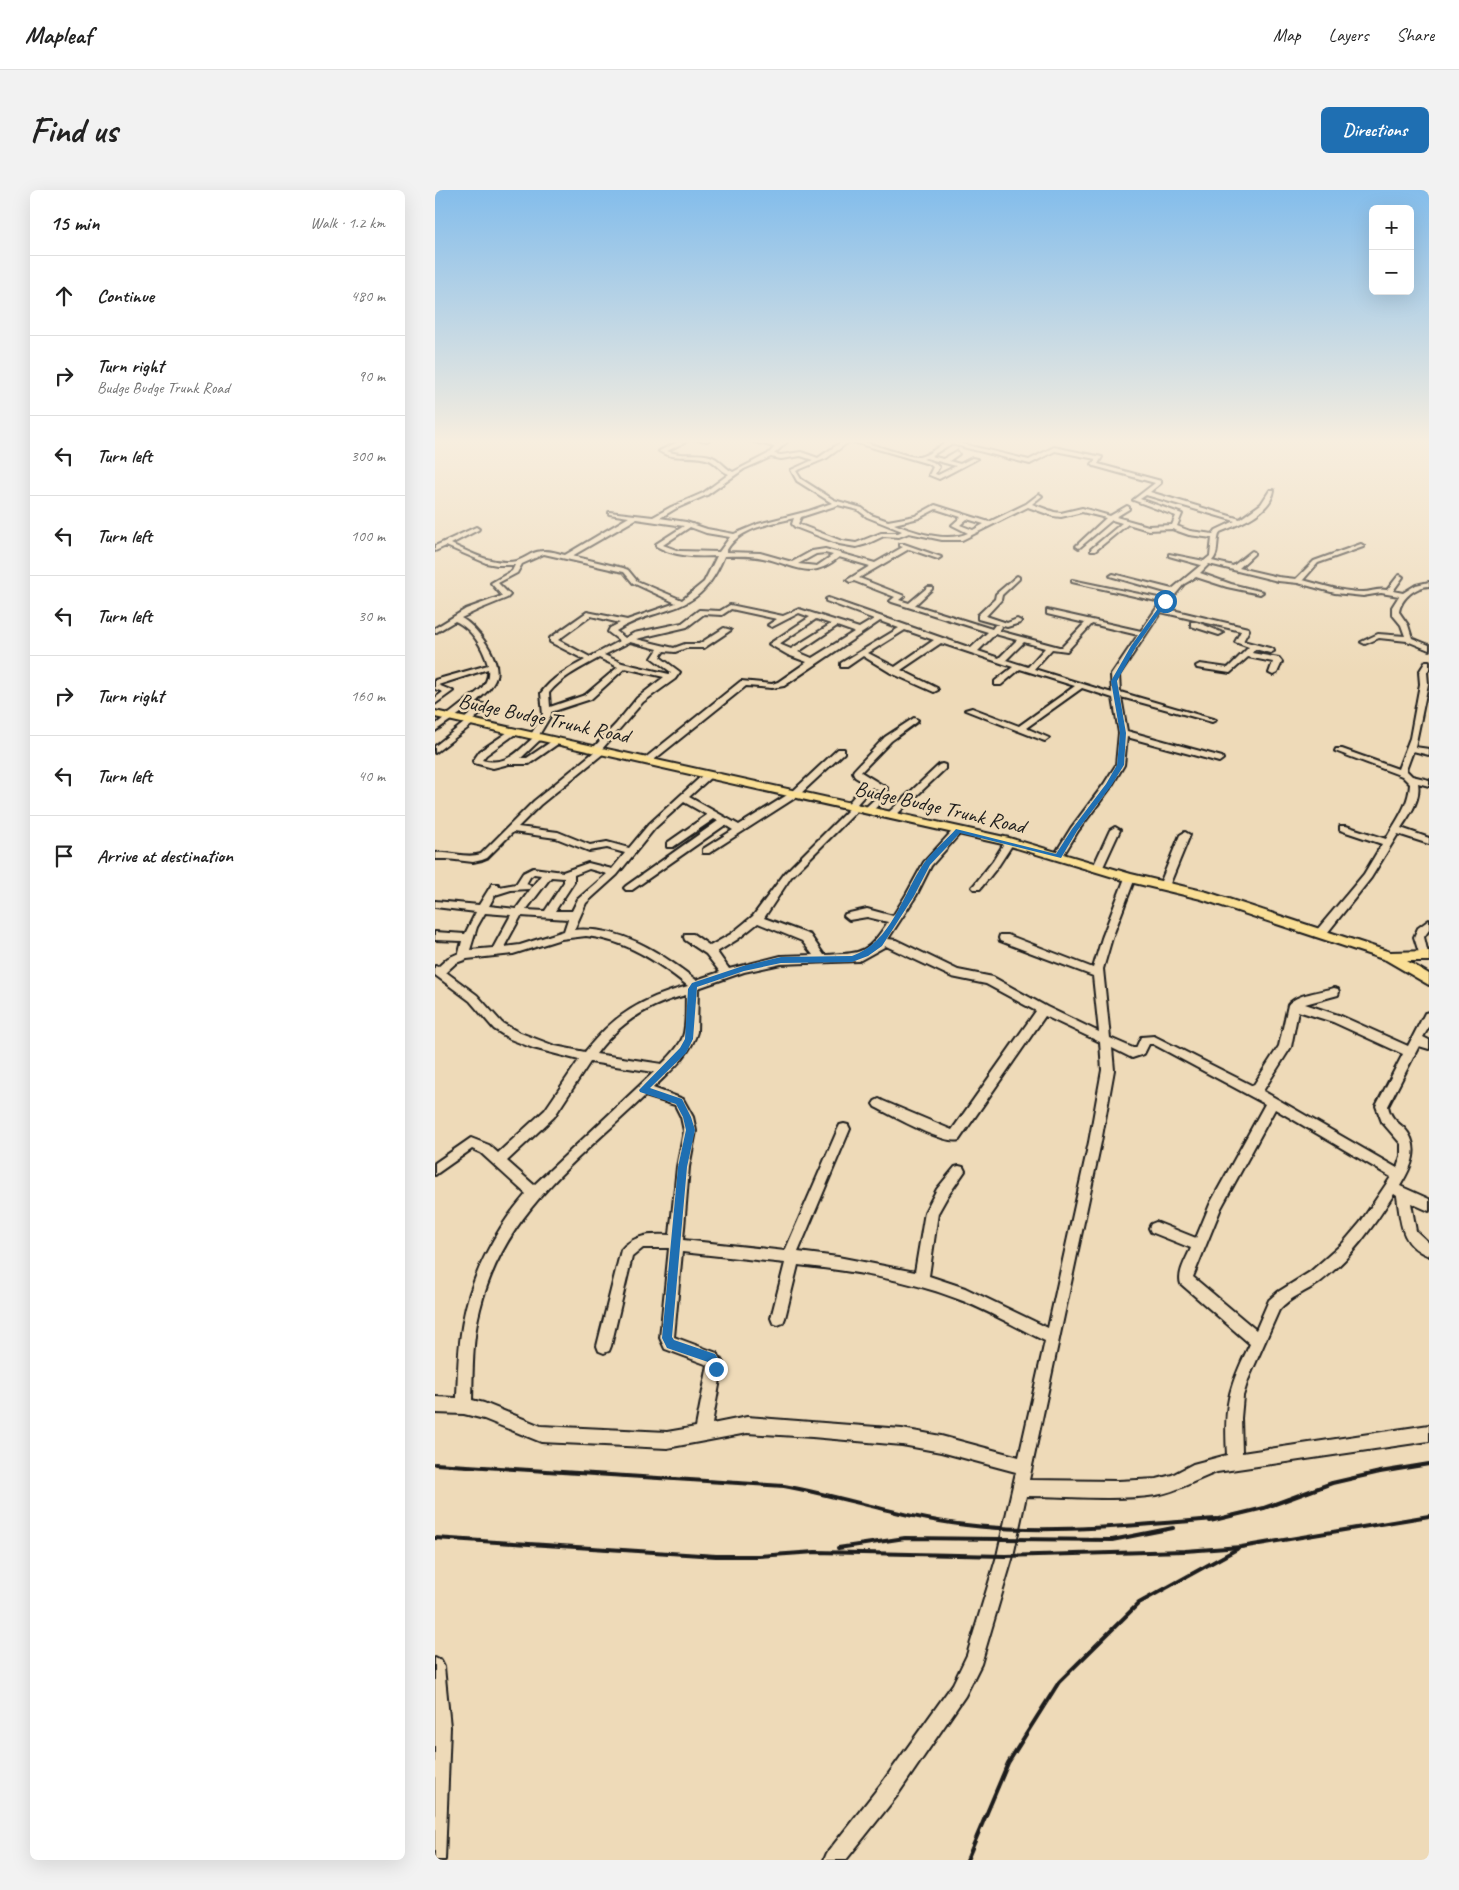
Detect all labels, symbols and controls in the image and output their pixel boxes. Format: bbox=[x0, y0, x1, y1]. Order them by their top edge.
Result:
text: Mapleaf bbox=[25, 20, 92, 50]
text: Map bbox=[1273, 24, 1301, 46]
text: Layers bbox=[1329, 24, 1368, 46]
text: Share bbox=[1396, 24, 1434, 46]
button: Directions bbox=[1321, 107, 1429, 153]
text: Find us bbox=[30, 108, 117, 153]
map controls bbox=[1369, 205, 1414, 295]
button: + bbox=[1369, 205, 1414, 250]
text: 15 min bbox=[50, 210, 99, 236]
text: Walk · 1.2 km bbox=[310, 213, 385, 233]
button: − bbox=[1369, 250, 1414, 295]
icon: ahead bbox=[50, 282, 78, 310]
text: Continue bbox=[97, 284, 154, 308]
text: 480 m bbox=[351, 286, 385, 306]
text: Turn right bbox=[97, 354, 164, 378]
icon: right bbox=[50, 362, 78, 390]
text: 90 m bbox=[358, 366, 385, 386]
text: Budge Budge Trunk Road bbox=[97, 378, 230, 398]
icon: left bbox=[50, 442, 78, 470]
text: Turn left bbox=[97, 444, 152, 468]
text: 300 m bbox=[351, 446, 385, 466]
icon: left bbox=[50, 522, 78, 550]
text: Turn left bbox=[97, 524, 152, 548]
text: 100 m bbox=[351, 526, 385, 546]
route start bbox=[1154, 590, 1177, 613]
icon: left bbox=[50, 602, 78, 630]
text: Turn left bbox=[97, 604, 152, 628]
text: 30 m bbox=[358, 606, 385, 626]
icon: right bbox=[50, 682, 78, 710]
text: Turn right bbox=[97, 684, 164, 708]
text: 160 m bbox=[351, 686, 385, 706]
street label: Budge Budge Trunk Road bbox=[456, 687, 635, 750]
icon: left bbox=[50, 762, 78, 790]
text: Turn left bbox=[97, 764, 152, 788]
text: 40 m bbox=[358, 766, 385, 786]
street label: Budge Budge Trunk Road bbox=[852, 775, 1031, 840]
icon: arrive bbox=[50, 842, 78, 870]
text: Arrive at destination bbox=[97, 844, 233, 868]
route end bbox=[705, 1358, 728, 1381]

